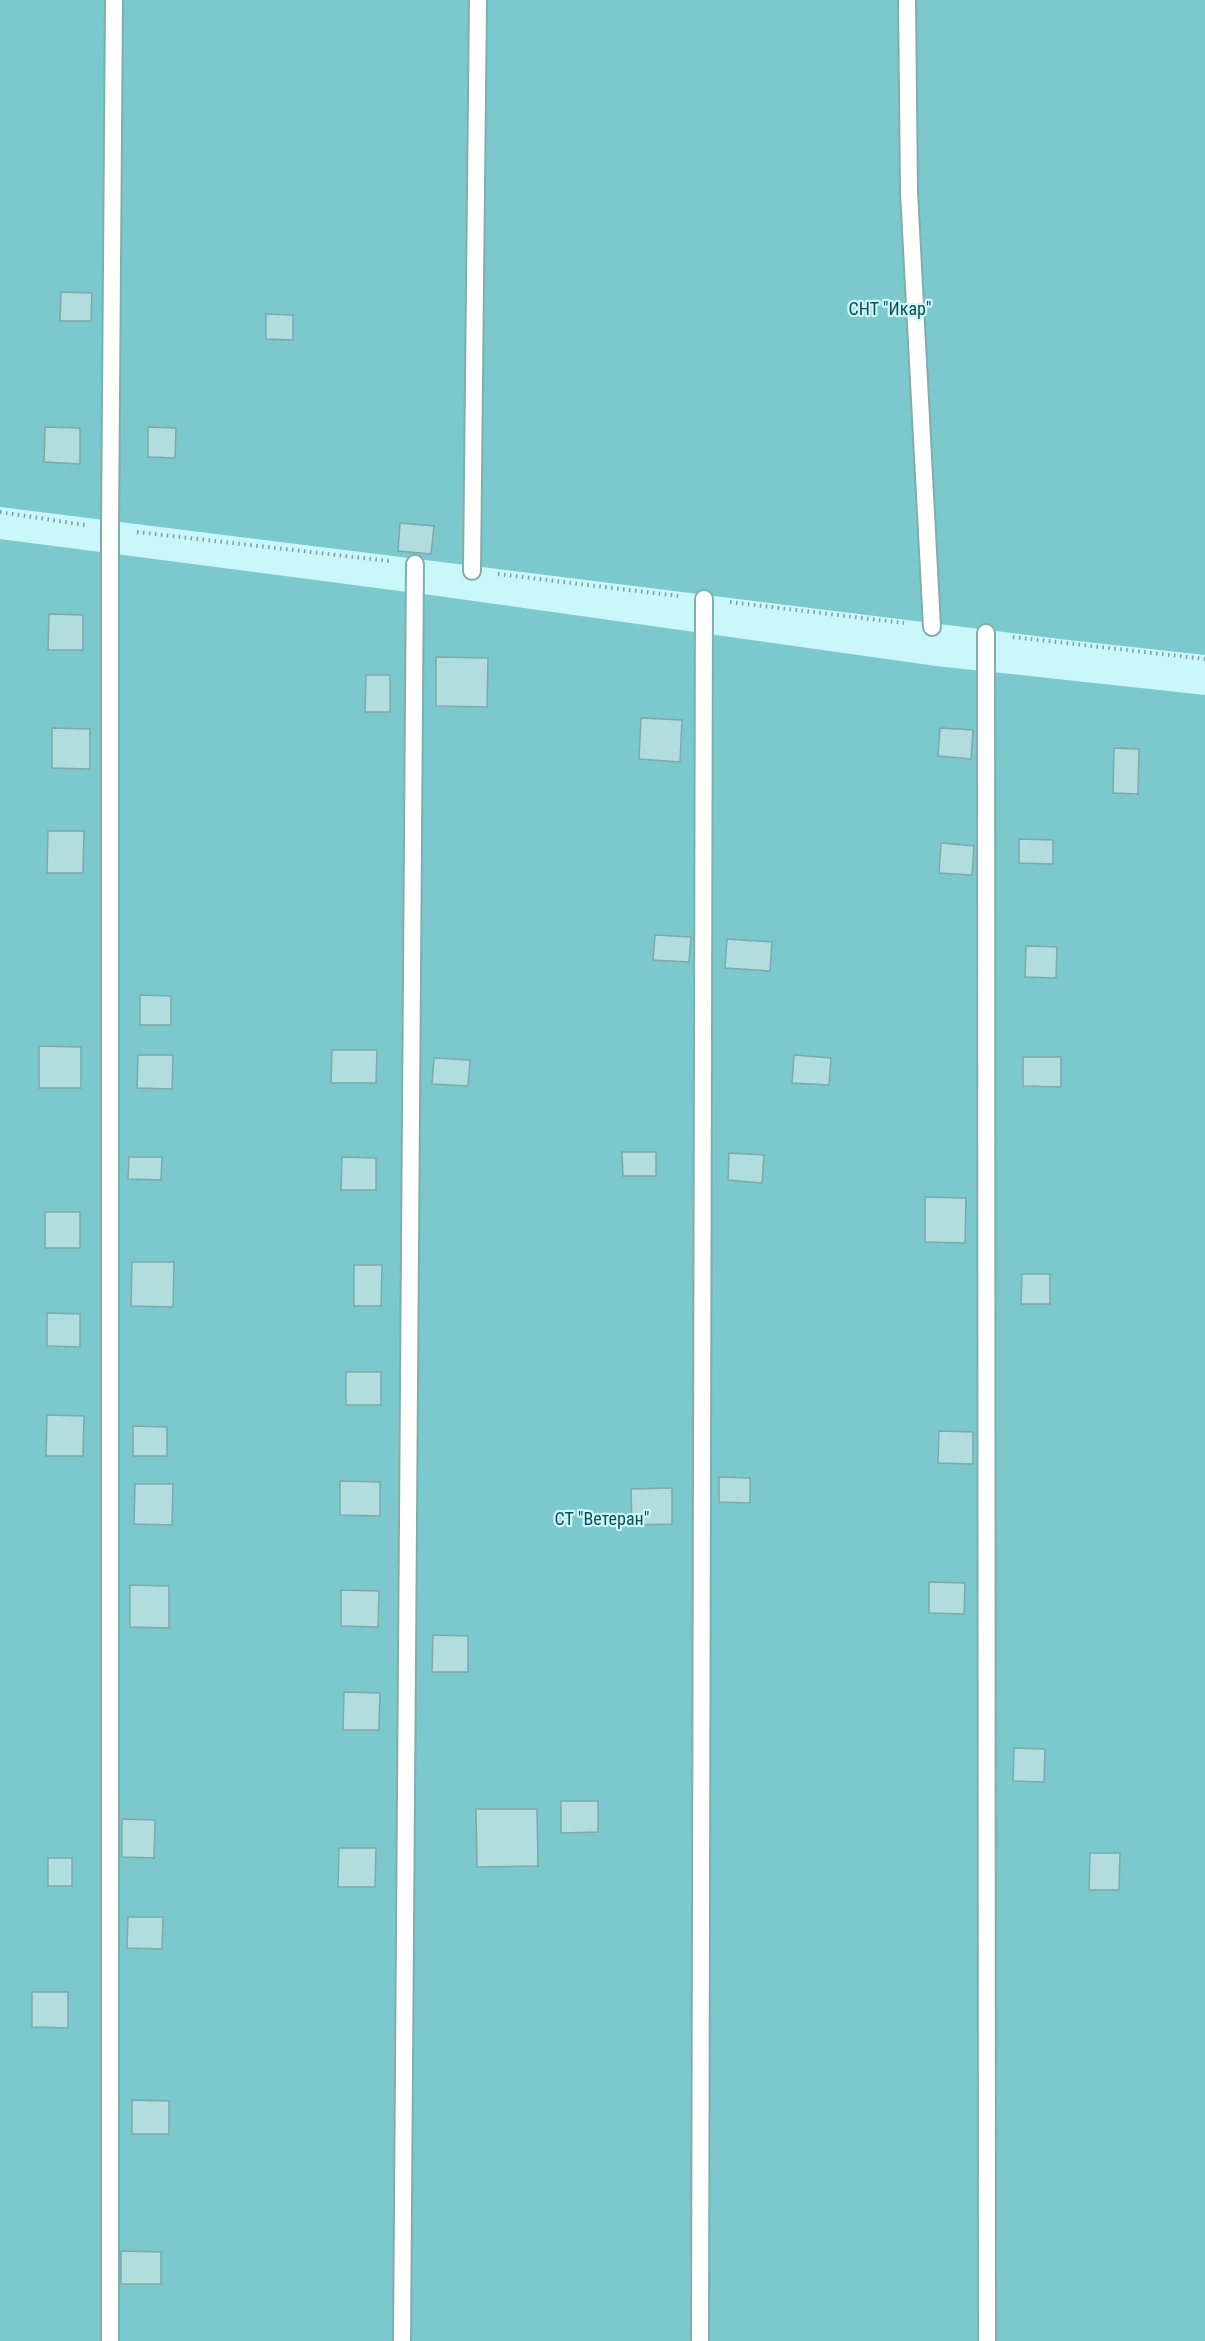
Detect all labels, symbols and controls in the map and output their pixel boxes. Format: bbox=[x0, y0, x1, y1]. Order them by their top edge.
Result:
park label: СНТ "Икар" bbox=[849, 298, 931, 319]
park label: СТ "Ветеран" bbox=[555, 1508, 649, 1529]

